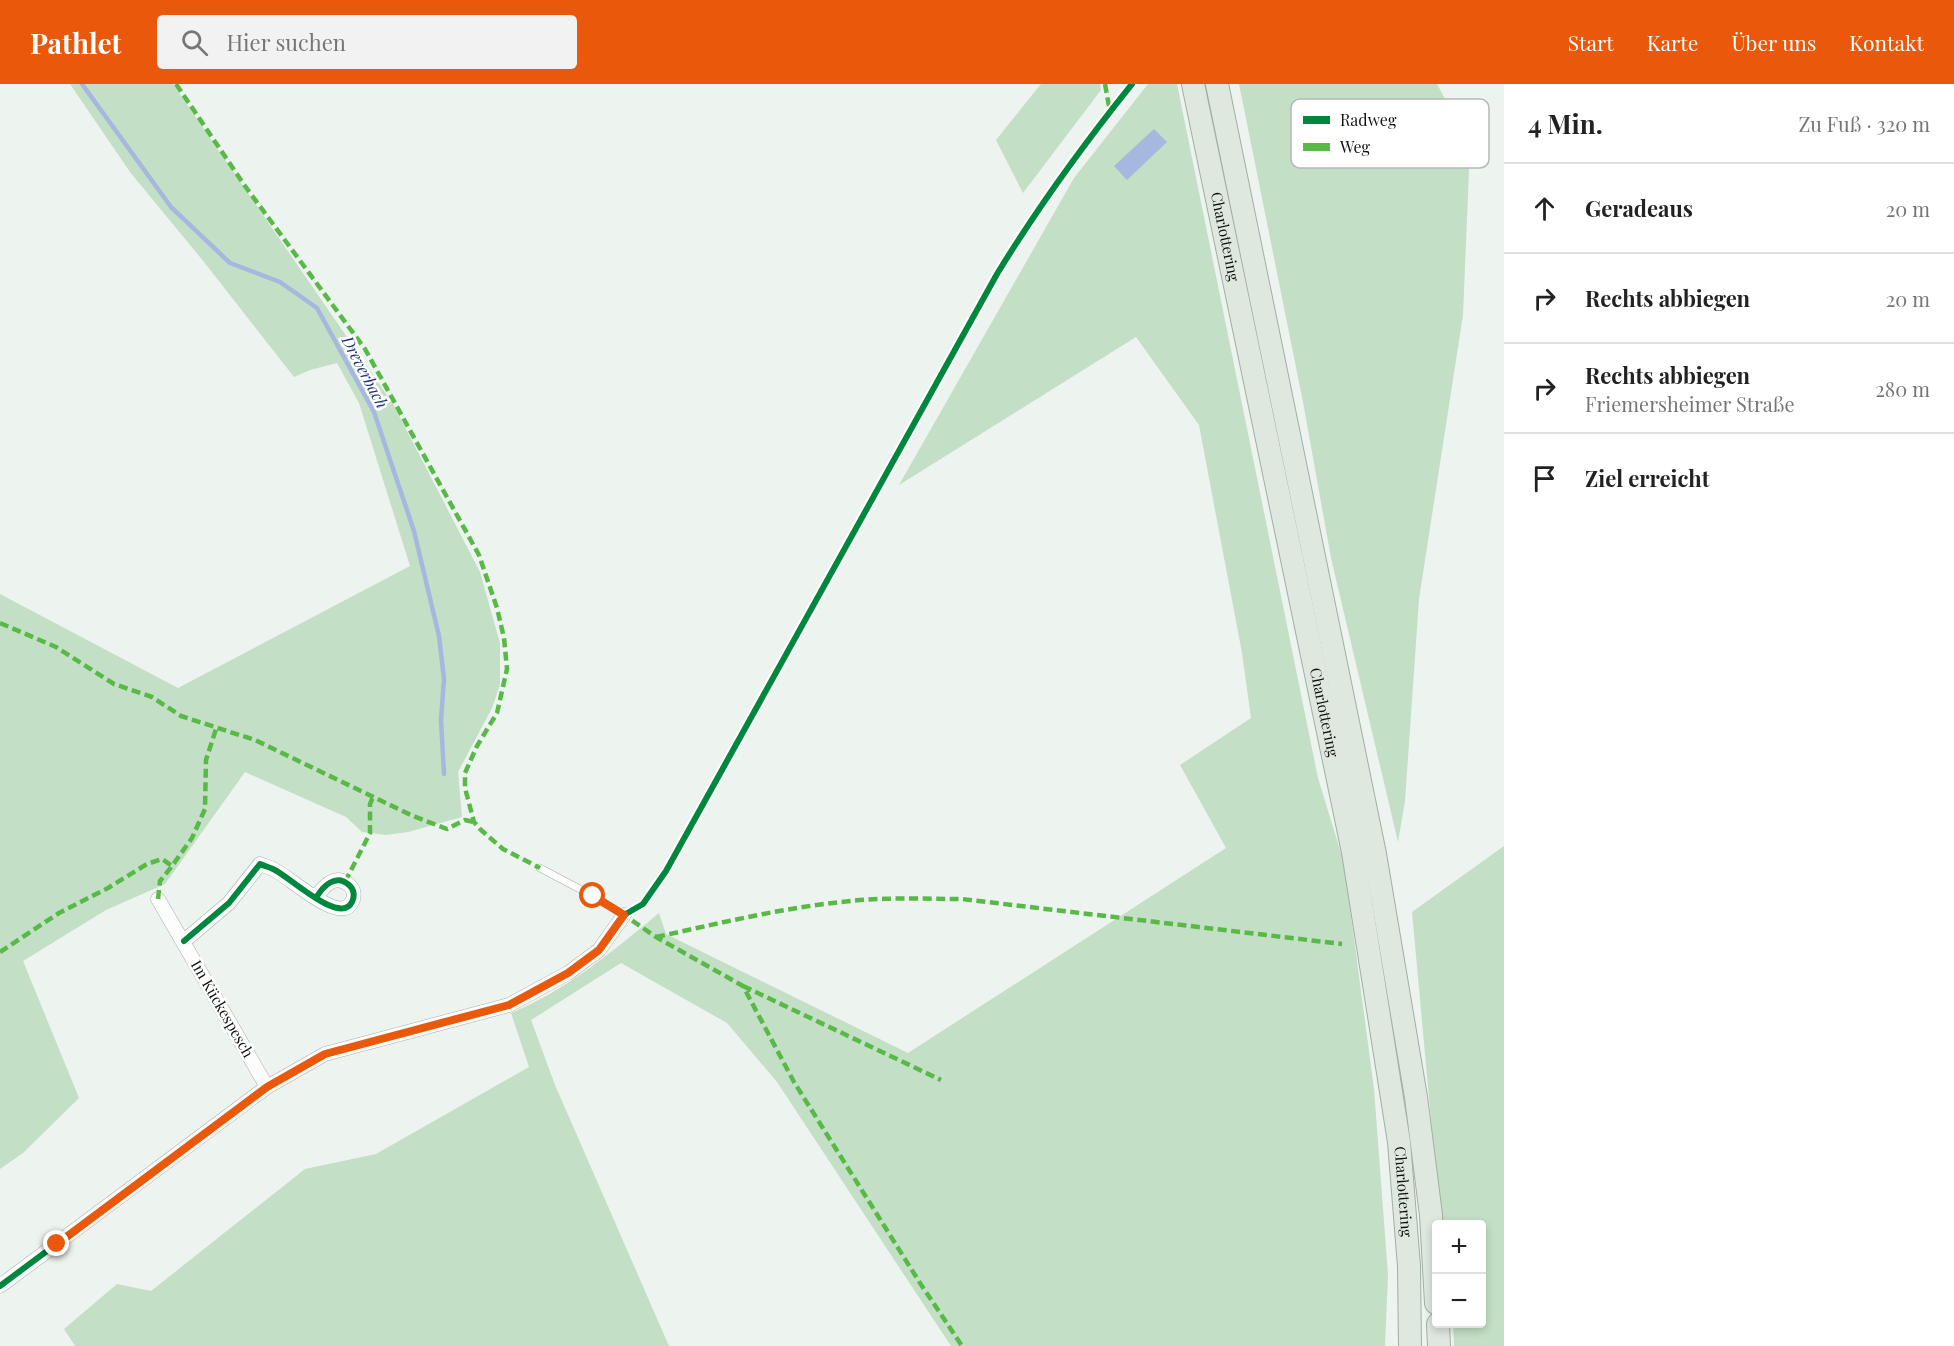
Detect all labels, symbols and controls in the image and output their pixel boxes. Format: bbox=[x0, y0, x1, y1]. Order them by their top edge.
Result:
search box bbox=[157, 15, 577, 69]
text: Pathlet bbox=[30, 24, 121, 61]
icon: search bbox=[178, 26, 211, 59]
text: Hier suchen bbox=[226, 27, 346, 57]
text: Start bbox=[1568, 28, 1614, 56]
text: Karte bbox=[1647, 28, 1698, 56]
text: Über uns bbox=[1731, 28, 1816, 56]
text: Kontakt bbox=[1849, 28, 1924, 56]
legend bbox=[1291, 99, 1489, 168]
text: 4 Min. bbox=[1528, 106, 1603, 141]
text: Radweg bbox=[1340, 109, 1397, 130]
text: Zu Fuß · 320 m bbox=[1798, 110, 1930, 137]
text: Weg bbox=[1339, 136, 1370, 157]
street label: Charlottering bbox=[1207, 190, 1245, 283]
icon: ahead bbox=[1528, 192, 1561, 225]
text: Geradeaus bbox=[1585, 193, 1693, 223]
text: 20 m bbox=[1886, 195, 1930, 222]
icon: right bbox=[1528, 282, 1561, 315]
text: Rechts abbiegen bbox=[1585, 283, 1750, 313]
text: 20 m bbox=[1886, 285, 1930, 312]
water label: Dreverbach bbox=[337, 331, 393, 412]
text: Rechts abbiegen bbox=[1585, 360, 1750, 390]
icon: right bbox=[1528, 372, 1561, 405]
text: 280 m bbox=[1875, 375, 1930, 402]
text: Friemersheimer Straße bbox=[1585, 390, 1795, 417]
icon: arrive bbox=[1528, 462, 1561, 495]
text: Ziel erreicht bbox=[1585, 463, 1709, 493]
street label: Charlottering bbox=[1306, 666, 1344, 759]
route start bbox=[579, 882, 605, 908]
street label: Im Kückespesch bbox=[187, 956, 259, 1061]
street label: Charlottering bbox=[1390, 1146, 1418, 1238]
map controls bbox=[1432, 1220, 1486, 1328]
button: + bbox=[1432, 1220, 1486, 1274]
route end bbox=[43, 1230, 69, 1256]
button: − bbox=[1432, 1274, 1486, 1328]

